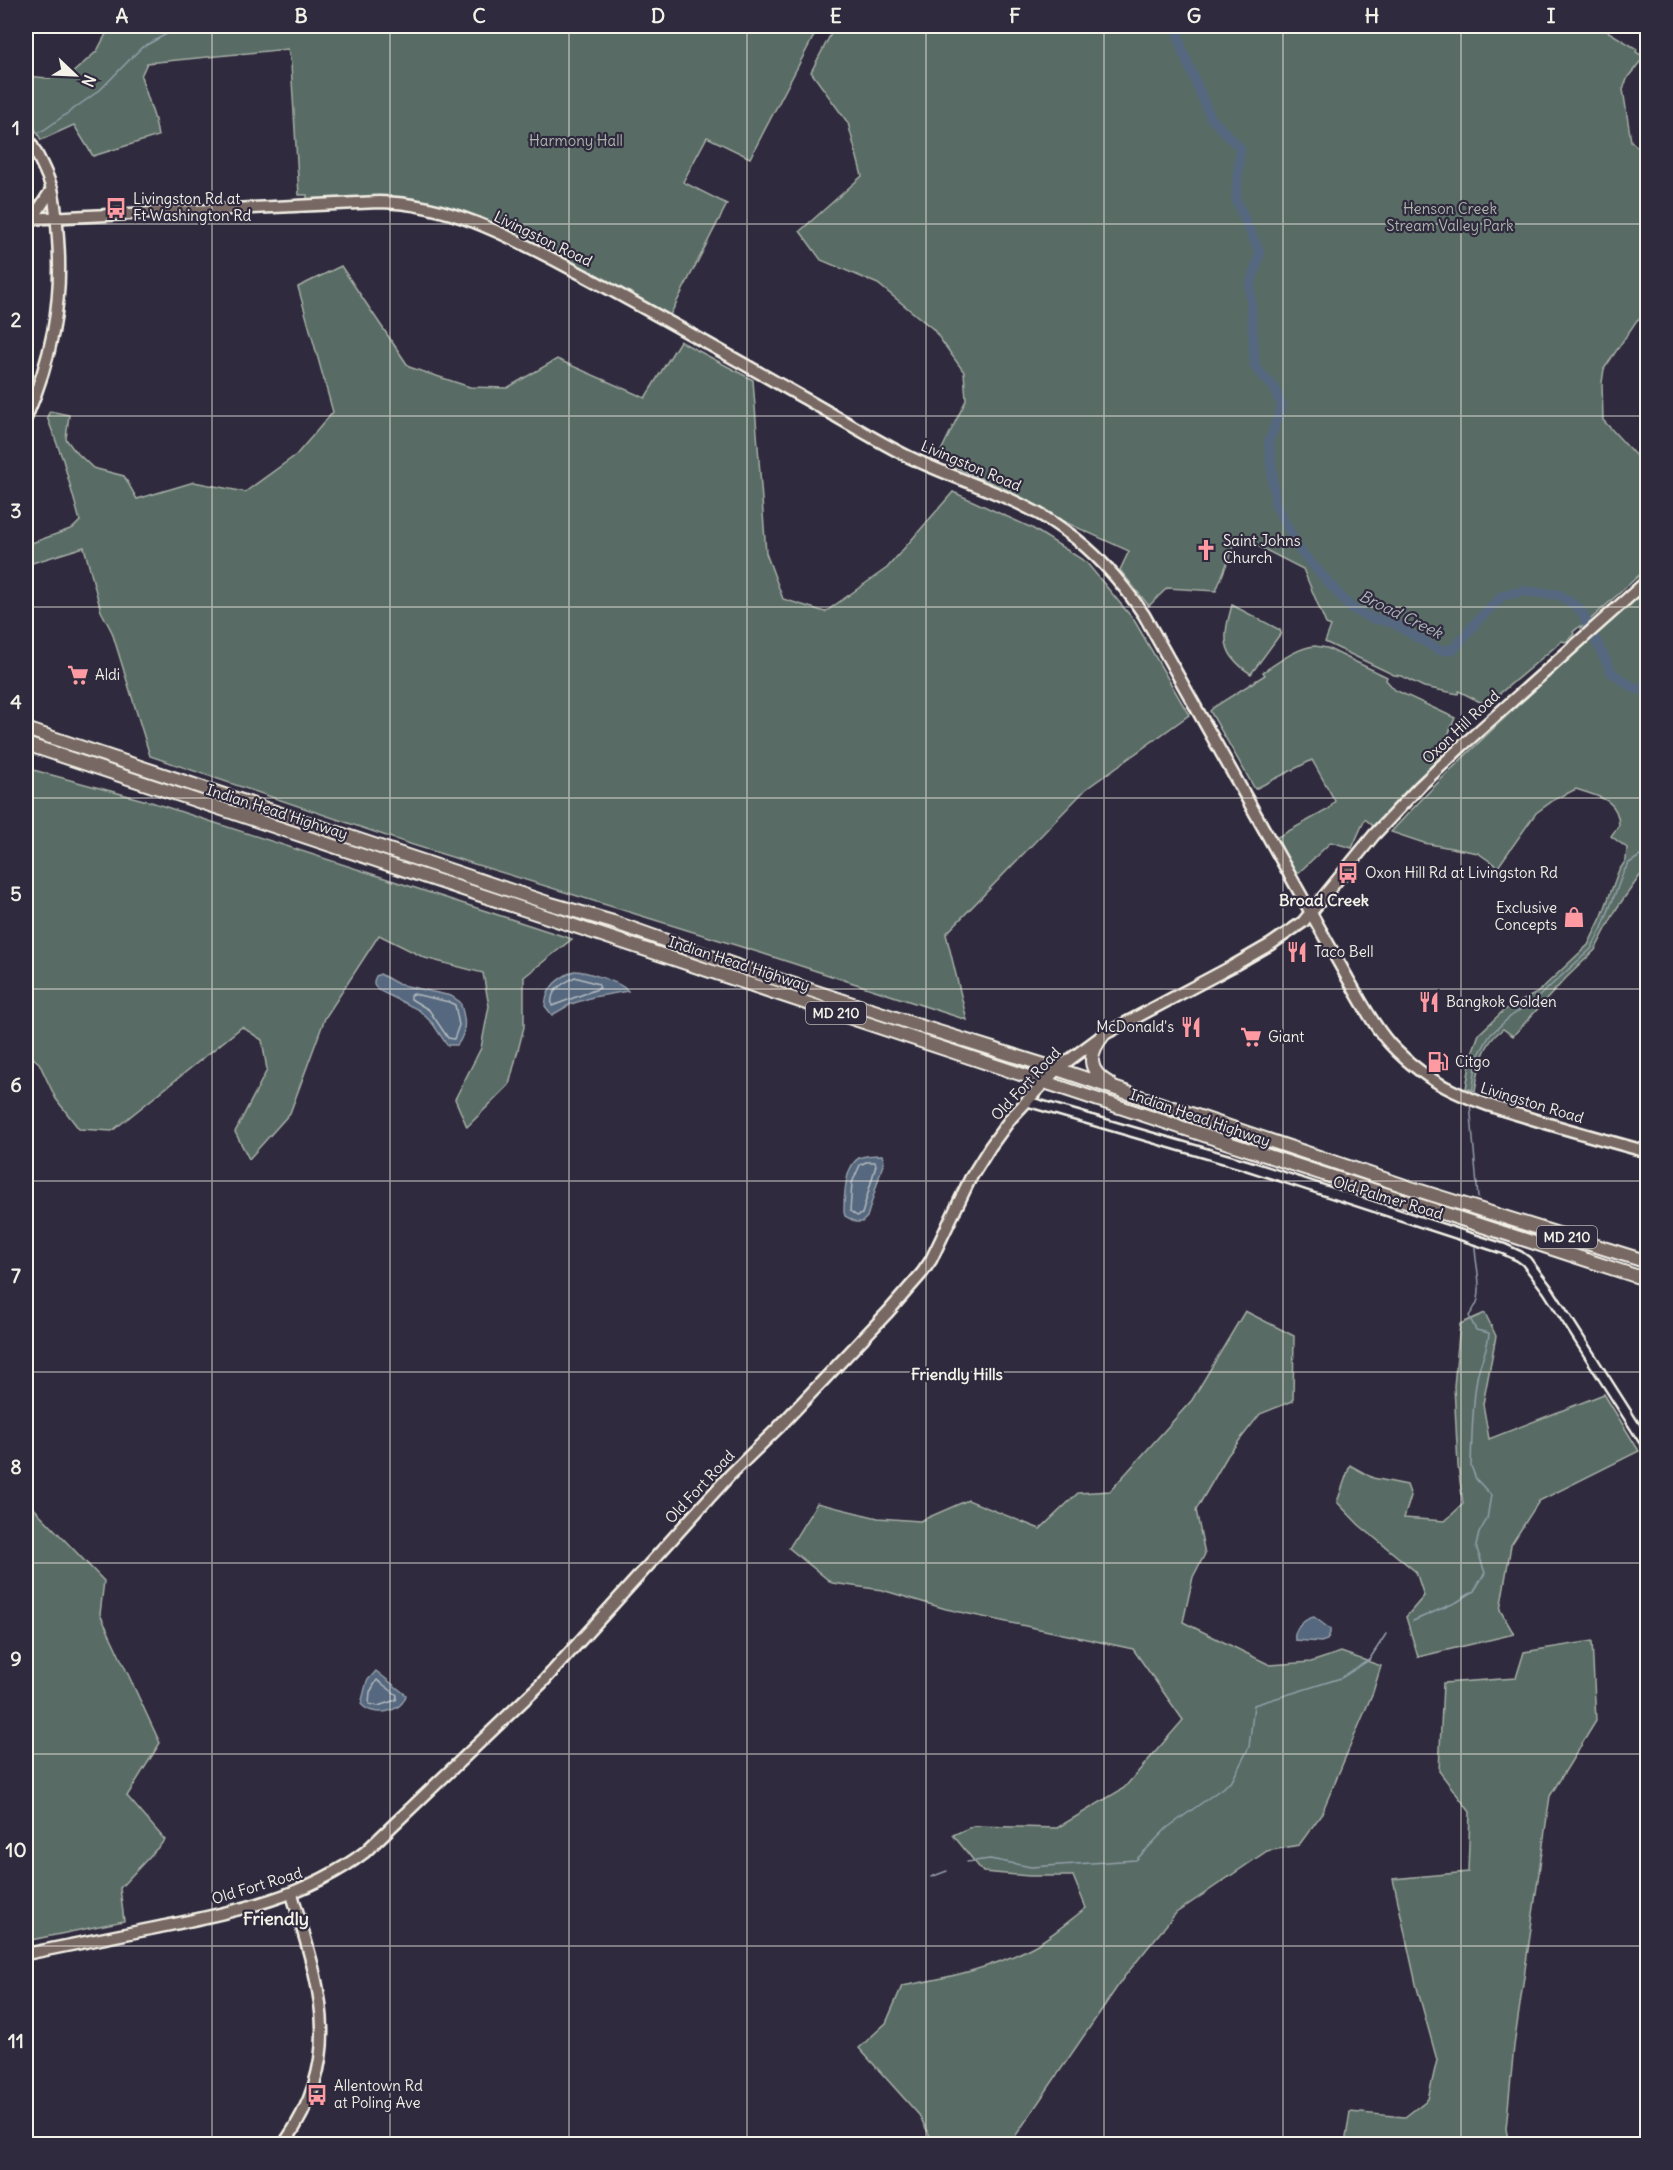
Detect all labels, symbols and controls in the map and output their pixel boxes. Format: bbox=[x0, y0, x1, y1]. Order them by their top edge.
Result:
text: A bbox=[116, 3, 129, 28]
text: B bbox=[294, 3, 308, 28]
text: C bbox=[472, 3, 486, 28]
text: D bbox=[651, 3, 665, 28]
text: E bbox=[830, 3, 842, 28]
text: F bbox=[1009, 3, 1021, 28]
text: G bbox=[1187, 3, 1201, 28]
text: H bbox=[1365, 3, 1379, 28]
text: I bbox=[1547, 3, 1556, 28]
north arrow bbox=[45, 45, 105, 105]
text: N bbox=[77, 72, 100, 90]
text: 1 bbox=[12, 115, 20, 140]
park label: Harmony Hall bbox=[529, 131, 623, 150]
place label: Livingston Rd at Ft Washington Rd bbox=[133, 189, 252, 225]
bus stop icon: Livingston Rd at Ft Washington Rd bbox=[104, 196, 128, 220]
park label: Henson Creek Stream Valley Park bbox=[1386, 199, 1514, 235]
street label: Livingston Road bbox=[491, 207, 596, 271]
text: 2 bbox=[11, 307, 22, 332]
street label: Livingston Road bbox=[918, 436, 1024, 495]
text: 3 bbox=[10, 498, 22, 523]
place label: Saint Johns Church bbox=[1223, 531, 1301, 567]
church icon: Saint Johns Church bbox=[1194, 538, 1218, 562]
water label: Broad Creek bbox=[1356, 585, 1447, 644]
supermarket icon: Aldi bbox=[66, 663, 90, 687]
place label: Aldi bbox=[95, 665, 120, 684]
street label: Oxon Hill Road bbox=[1418, 686, 1503, 767]
text: 4 bbox=[10, 689, 22, 714]
street label: Indian Head Highway bbox=[204, 780, 350, 843]
bus stop icon: Oxon Hill Rd at Livingston Rd bbox=[1336, 861, 1360, 885]
place label: Oxon Hill Rd at Livingston Rd bbox=[1365, 863, 1558, 882]
text: 5 bbox=[10, 881, 22, 906]
district label: Broad Creek bbox=[1279, 890, 1369, 910]
place label: Exclusive Concepts bbox=[1494, 898, 1557, 934]
shop icon: Exclusive Concepts bbox=[1562, 905, 1586, 929]
street label: Indian Head Highway bbox=[666, 932, 812, 995]
restaurant icon: Taco Bell bbox=[1285, 940, 1309, 964]
place label: Taco Bell bbox=[1314, 942, 1374, 961]
restaurant icon: Bangkok Golden bbox=[1417, 990, 1441, 1014]
place label: Bangkok Golden bbox=[1446, 992, 1557, 1011]
road number: MD 210 bbox=[806, 1002, 866, 1024]
restaurant icon: McDonald's bbox=[1179, 1015, 1203, 1039]
place label: McDonald's bbox=[1096, 1017, 1174, 1036]
supermarket icon: Giant bbox=[1239, 1025, 1263, 1049]
place label: Giant bbox=[1268, 1027, 1304, 1046]
street label: Old Fort Road bbox=[987, 1043, 1065, 1124]
fuel station icon: Citgo bbox=[1426, 1050, 1450, 1074]
place label: Citgo bbox=[1455, 1052, 1490, 1071]
text: 6 bbox=[10, 1072, 22, 1097]
street label: Livingston Road bbox=[1478, 1078, 1586, 1127]
street label: Indian Head Highway bbox=[1127, 1085, 1273, 1151]
street label: Old Palmer Road bbox=[1331, 1172, 1446, 1223]
road number: MD 210 bbox=[1537, 1226, 1597, 1248]
text: 7 bbox=[11, 1263, 21, 1288]
district label: Friendly Hills bbox=[911, 1364, 1003, 1385]
street label: Old Fort Road bbox=[661, 1446, 739, 1527]
text: 8 bbox=[10, 1454, 22, 1479]
text: 9 bbox=[10, 1646, 22, 1671]
text: 10 bbox=[5, 1837, 27, 1862]
street label: Old Fort Road bbox=[209, 1863, 305, 1908]
district label: Friendly bbox=[243, 1907, 309, 1930]
text: 11 bbox=[8, 2028, 24, 2053]
place label: Allentown Rd at Poling Ave bbox=[334, 2076, 423, 2112]
bus stop icon: Allentown Rd at Poling Ave bbox=[305, 2083, 329, 2107]

